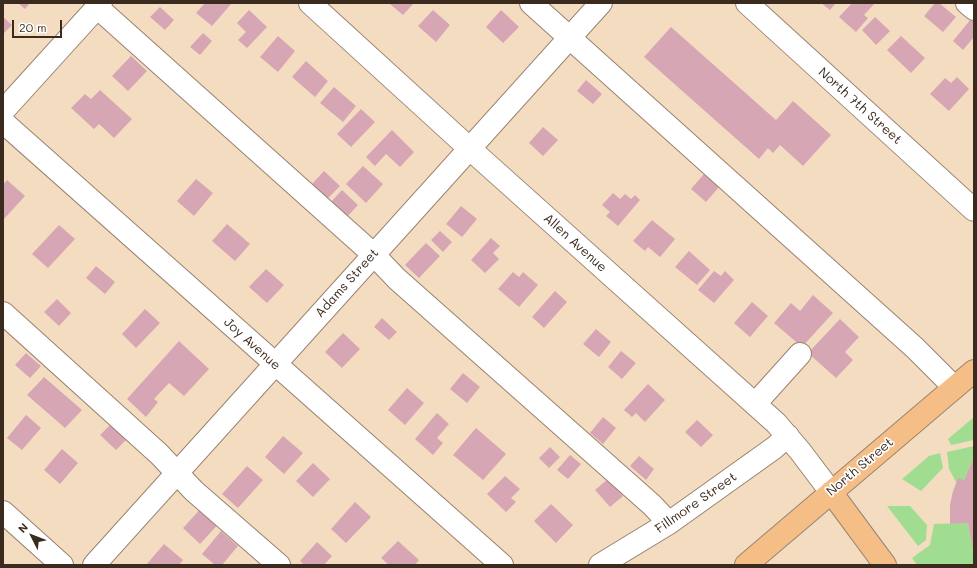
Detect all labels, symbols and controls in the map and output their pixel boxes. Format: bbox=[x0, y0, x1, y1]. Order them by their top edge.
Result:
scale bar bbox=[14, 12, 64, 38]
text: 20 m bbox=[19, 19, 47, 35]
street label: North 7th Street bbox=[815, 64, 905, 148]
street label: Allen Avenue bbox=[540, 210, 610, 276]
street label: Adams Street bbox=[312, 245, 382, 321]
street label: Joy Avenue bbox=[220, 315, 284, 373]
street label: North Street bbox=[823, 435, 897, 499]
street label: Fillmore Street bbox=[652, 469, 740, 537]
north arrow bbox=[12, 516, 52, 556]
text: N bbox=[14, 520, 31, 536]

